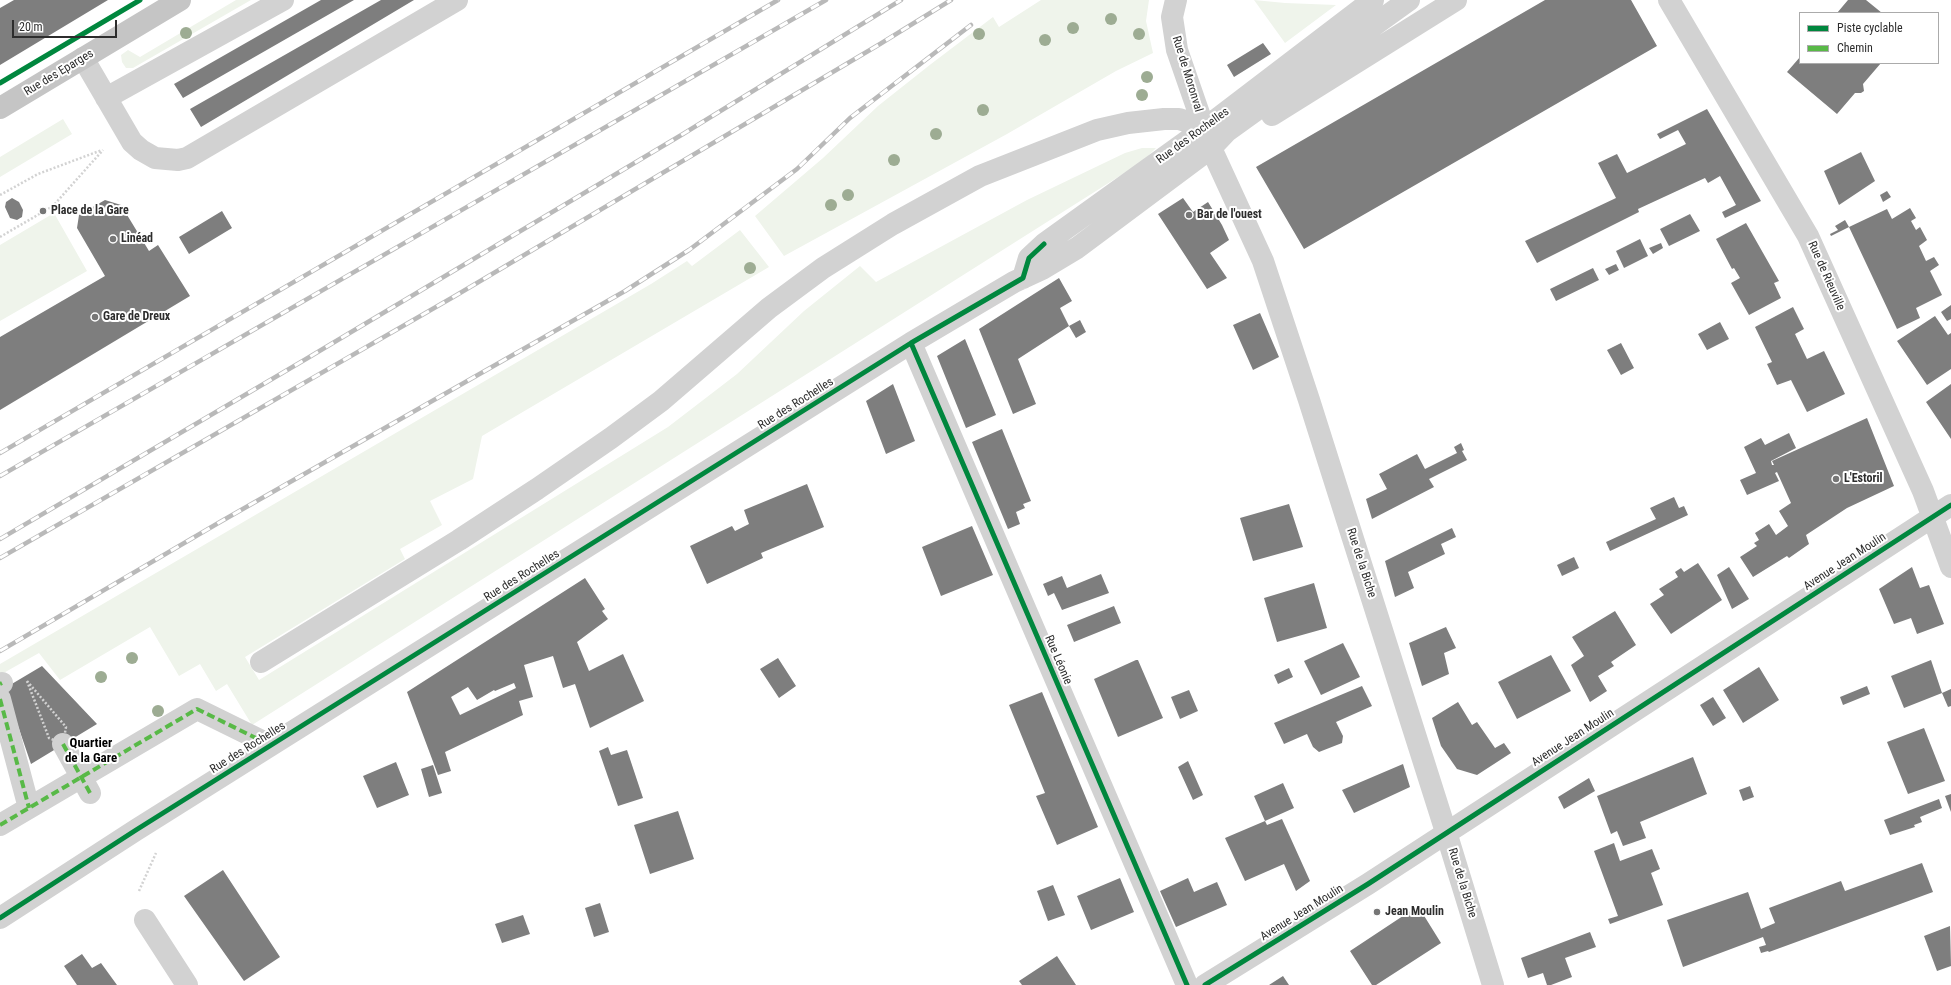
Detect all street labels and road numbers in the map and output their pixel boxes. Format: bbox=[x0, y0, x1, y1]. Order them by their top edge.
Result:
street label: Rue de Moronval bbox=[1169, 34, 1205, 114]
street label: Rue des Eparges bbox=[22, 47, 96, 99]
street label: Rue des Rochelles bbox=[1154, 105, 1232, 167]
street label: Rue de Rieuville bbox=[1804, 239, 1848, 313]
street label: Rue des Rochelles bbox=[756, 375, 836, 433]
street label: Rue de la Biche bbox=[1343, 526, 1379, 600]
street label: Avenue Jean Moulin bbox=[1801, 530, 1889, 594]
street label: Rue des Rochelles bbox=[482, 547, 562, 605]
street label: Rue Léonie bbox=[1041, 633, 1075, 687]
street label: Avenue Jean Moulin bbox=[1529, 706, 1617, 770]
street label: Rue des Rochelles bbox=[208, 719, 288, 777]
street label: Rue de la Biche bbox=[1445, 846, 1479, 920]
street label: Avenue Jean Moulin bbox=[1258, 882, 1346, 944]

